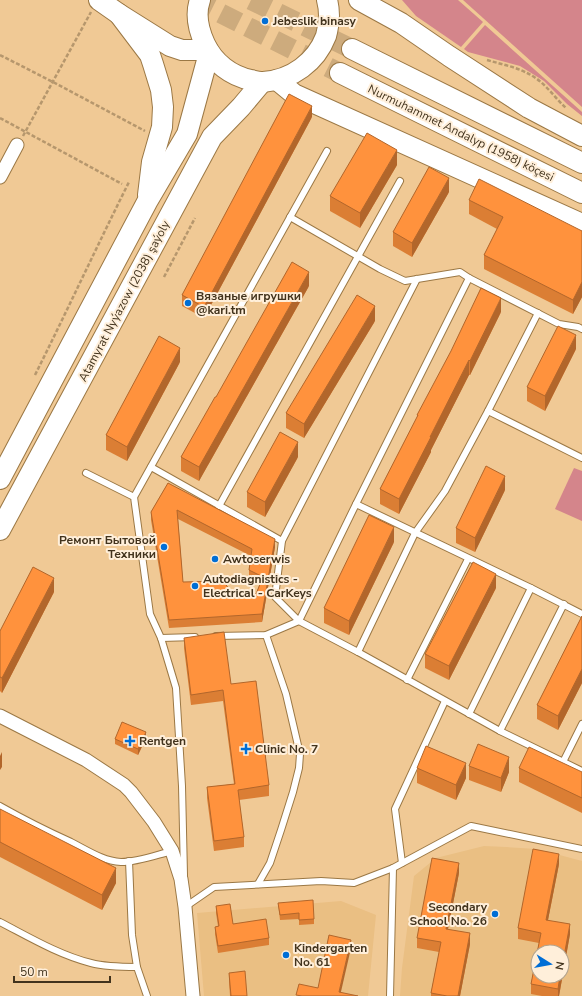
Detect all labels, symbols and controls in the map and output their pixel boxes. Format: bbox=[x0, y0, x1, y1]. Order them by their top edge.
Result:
place label: Jebeslik binasy bbox=[272, 13, 356, 29]
marker: Jebeslik binasy bbox=[260, 16, 270, 26]
street label: Nurmuhammet Andalyp (1958) köçesi bbox=[365, 81, 557, 185]
street label: Atamyrat Nyýazow (2038) şaýoly bbox=[75, 217, 174, 384]
place label: Вязаные игрушки @kari.tm bbox=[196, 288, 301, 318]
marker: Вязаные игрушки @kari.tm bbox=[183, 298, 193, 308]
place label: Ремонт Бытовой Техники bbox=[59, 532, 156, 562]
marker: Ремонт Бытовой Техники bbox=[159, 542, 169, 552]
place label: Awtoserwis bbox=[223, 551, 290, 567]
marker: Awtoserwis bbox=[210, 554, 220, 564]
place label: Autodiagnistics - Electrical - CarKeys bbox=[203, 571, 312, 601]
marker: Autodiagnistics - Electrical - CarKeys bbox=[190, 581, 200, 591]
place label: Rentgen bbox=[139, 733, 186, 749]
marker: Rentgen bbox=[124, 735, 136, 747]
place label: Clinic No. 7 bbox=[255, 741, 318, 757]
marker: Clinic No. 7 bbox=[240, 743, 252, 755]
place label: Secondary School No. 26 bbox=[410, 899, 488, 929]
marker: Secondary School No. 26 bbox=[490, 909, 500, 919]
place label: Kindergarten No. 61 bbox=[294, 940, 367, 970]
north arrow bbox=[530, 944, 570, 984]
marker: Kindergarten No. 61 bbox=[281, 950, 291, 960]
scale bar bbox=[14, 958, 110, 984]
text: N bbox=[551, 960, 567, 971]
text: 50 m bbox=[20, 964, 48, 980]

